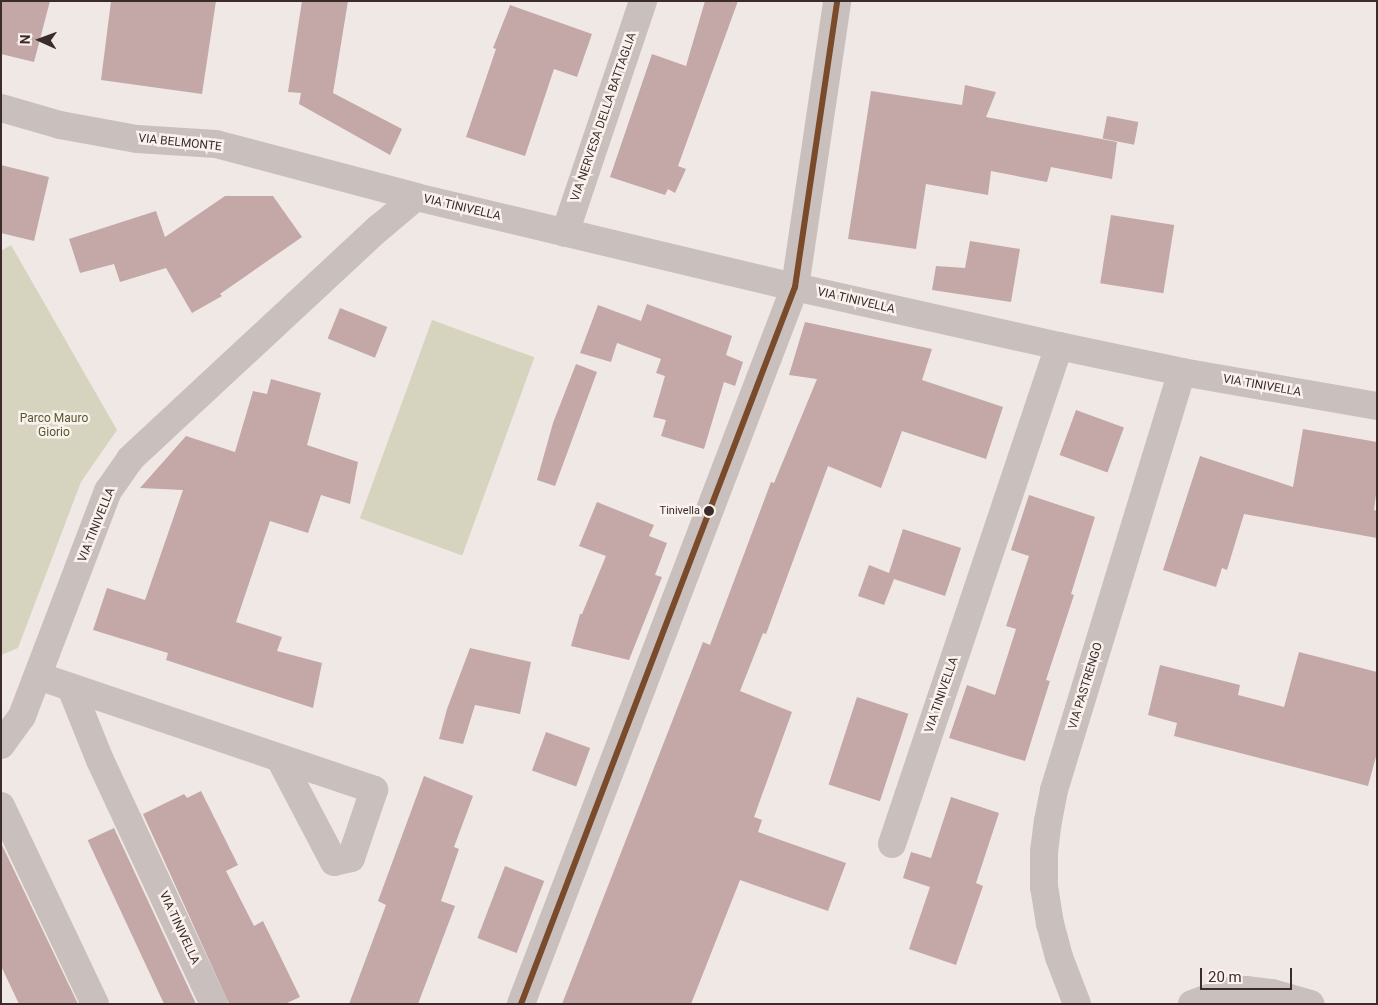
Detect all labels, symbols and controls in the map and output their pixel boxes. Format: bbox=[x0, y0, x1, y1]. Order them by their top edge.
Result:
north arrow bbox=[15, 15, 65, 65]
street label: VIA NERVESA DELLA BATTAGLIA bbox=[568, 31, 640, 203]
text: N bbox=[17, 34, 33, 45]
street label: VIA BELMONTE bbox=[138, 131, 222, 155]
street label: VIA TINIVELLA bbox=[422, 192, 502, 224]
street label: VIA TINIVELLA bbox=[816, 285, 896, 317]
street label: VIA TINIVELLA bbox=[1222, 372, 1302, 400]
park label: Parco Mauro Giorio bbox=[20, 412, 88, 440]
street label: VIA TINIVELLA bbox=[75, 485, 119, 565]
place label: Tinivella bbox=[660, 504, 700, 518]
marker: Tinivella bbox=[704, 506, 714, 516]
street label: VIA PASTRENGO bbox=[1066, 641, 1106, 731]
street label: VIA TINIVELLA bbox=[922, 655, 962, 735]
street label: VIA TINIVELLA bbox=[156, 889, 202, 967]
scale bar bbox=[1203, 958, 1296, 990]
text: 20 m bbox=[1208, 968, 1242, 986]

